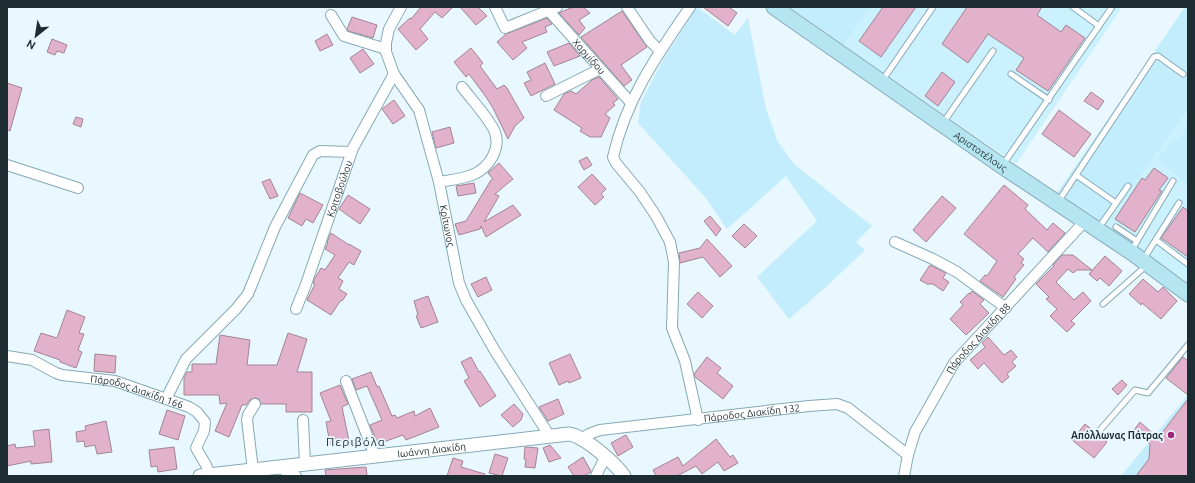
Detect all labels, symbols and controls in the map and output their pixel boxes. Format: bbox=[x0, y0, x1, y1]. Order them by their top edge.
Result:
north arrow bbox=[16, 16, 56, 56]
street label: Χαρμίδου bbox=[571, 36, 608, 76]
text: N bbox=[24, 37, 38, 52]
street label: Αριστοτέλους bbox=[952, 129, 1010, 174]
street label: Κριτοβούλου bbox=[324, 159, 354, 218]
street label: Κρίτωνος bbox=[438, 204, 457, 248]
street label: Πάροδος Διακίδη 88 bbox=[944, 300, 1012, 375]
street label: Πάροδος Διακίδη 166 bbox=[90, 373, 185, 410]
street label: Πάροδος Διακίδη 132 bbox=[703, 402, 801, 424]
place label: Απόλλωνας Πάτρας bbox=[1071, 429, 1163, 442]
marker: Απόλλωνας Πάτρας bbox=[1166, 430, 1176, 440]
district label: Περιβόλα bbox=[326, 435, 386, 448]
street label: Ιωάννη Διακίδη bbox=[397, 440, 466, 459]

